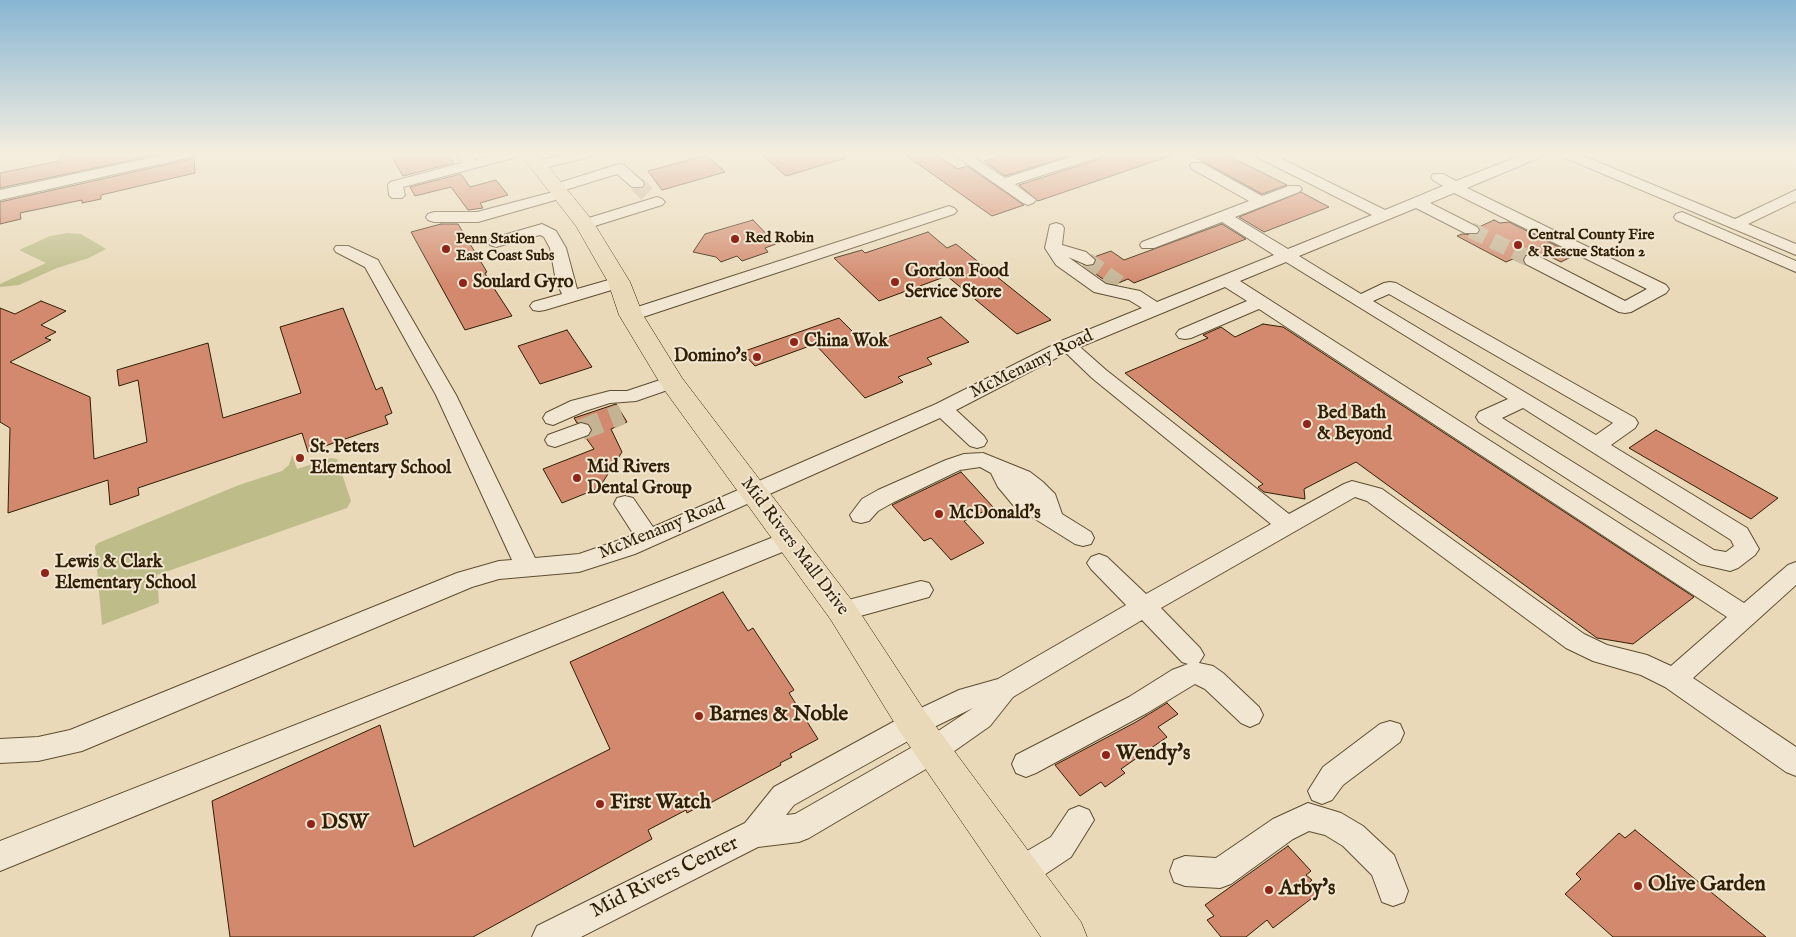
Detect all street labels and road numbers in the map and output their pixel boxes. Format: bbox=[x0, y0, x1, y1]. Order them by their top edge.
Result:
street label: McMenamy Road bbox=[967, 326, 1097, 404]
street label: Mid Rivers Mall Drive bbox=[735, 474, 853, 620]
street label: McMenamy Road bbox=[596, 495, 728, 565]
street label: Mid Rivers Center bbox=[587, 831, 743, 925]

